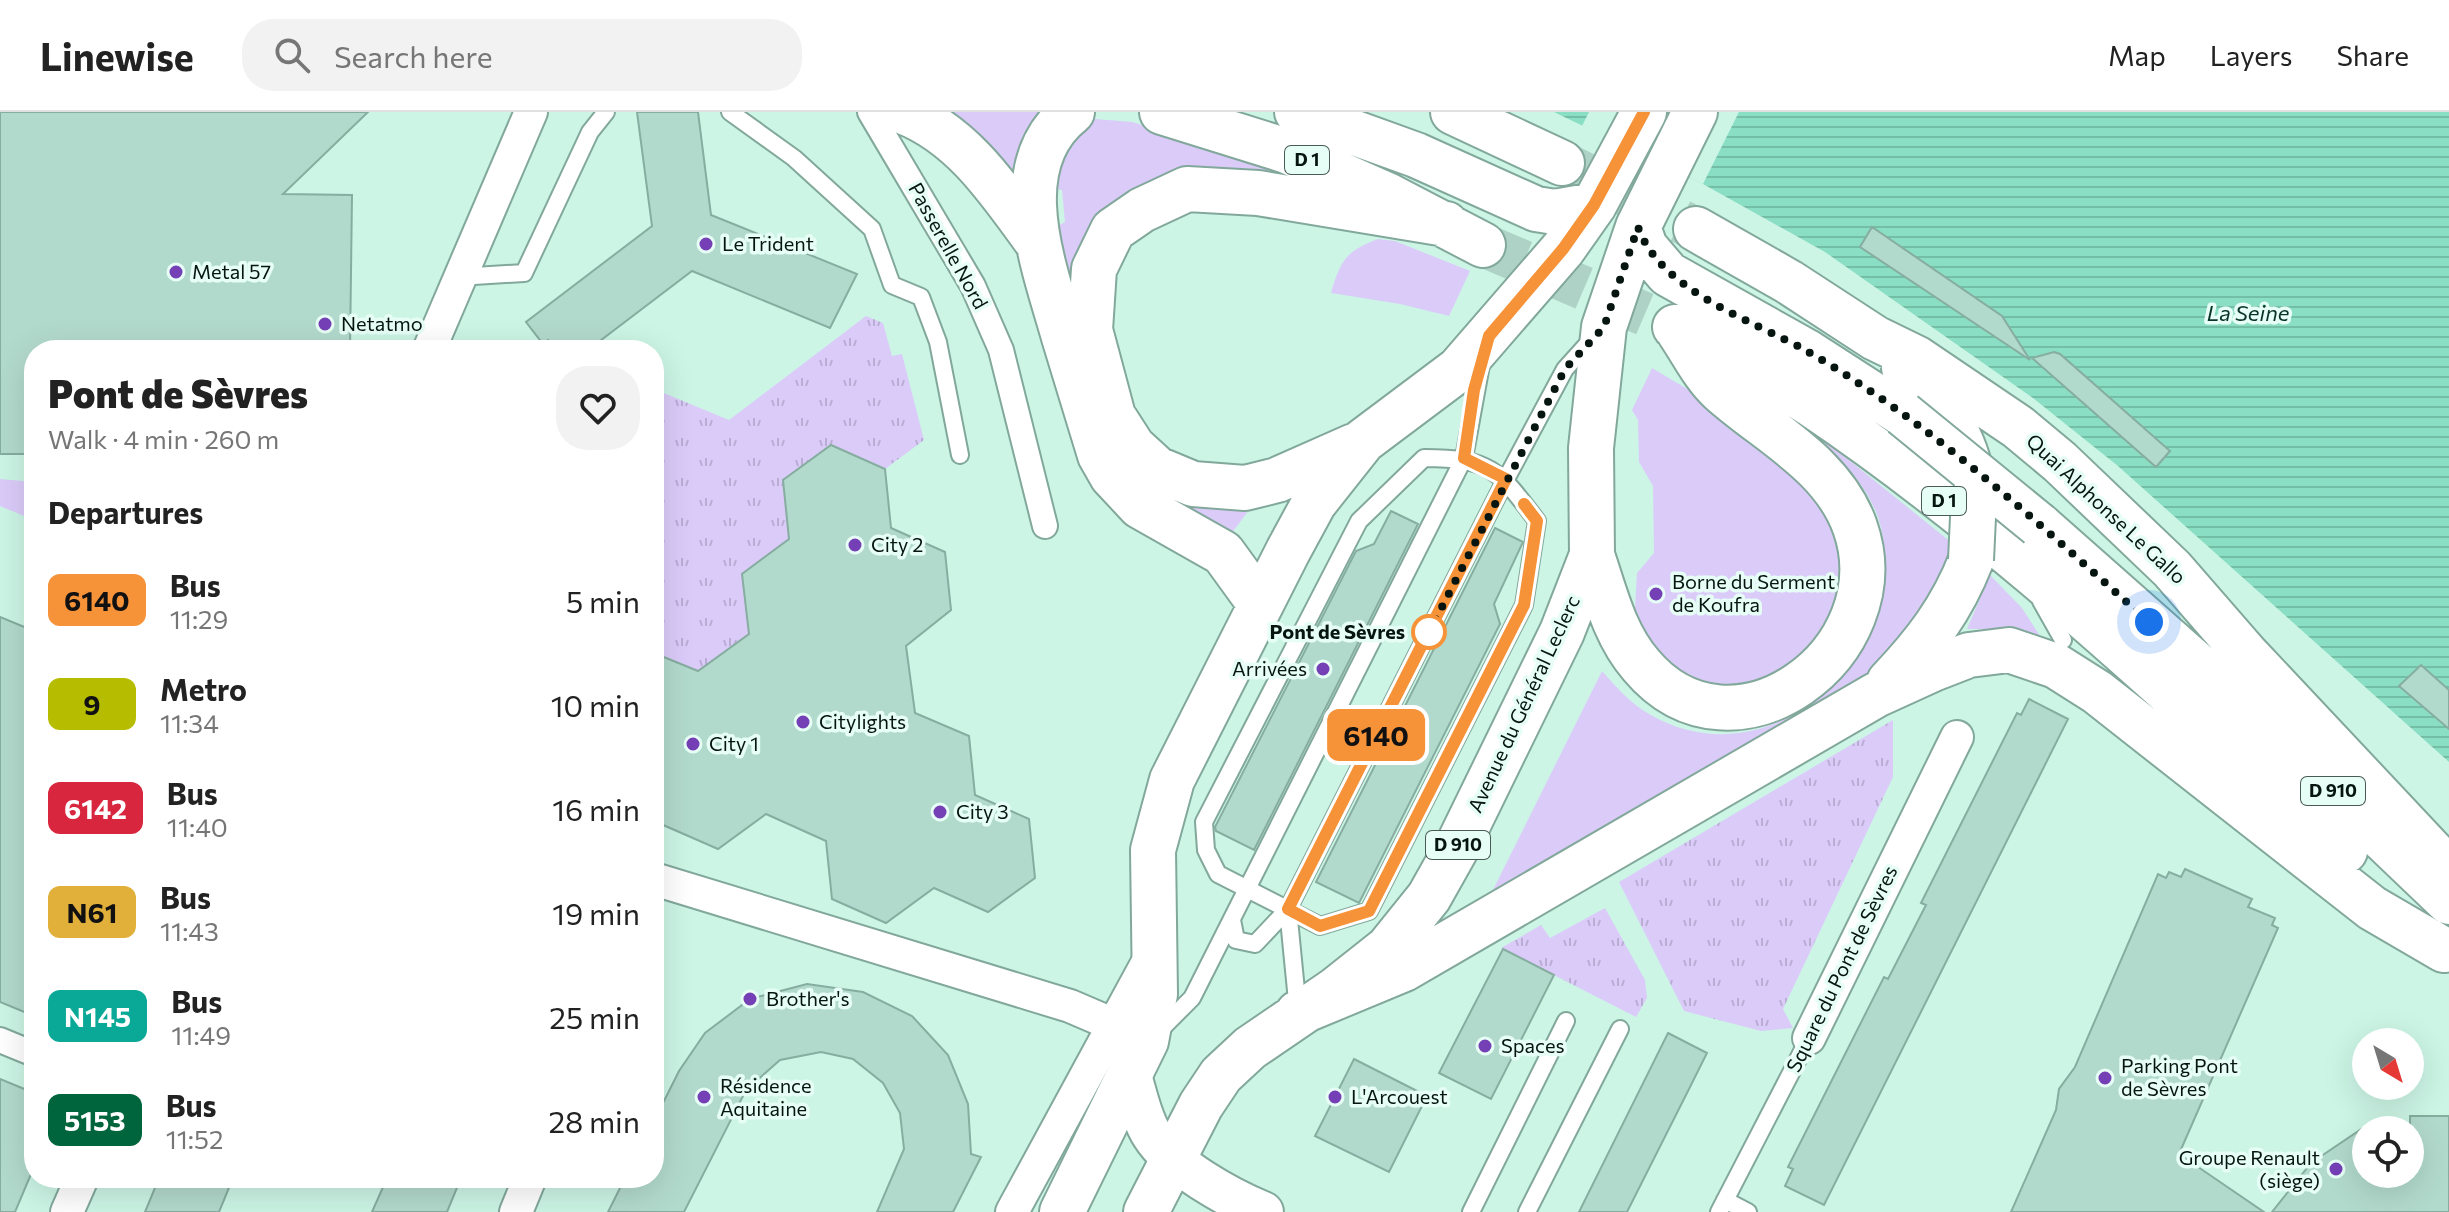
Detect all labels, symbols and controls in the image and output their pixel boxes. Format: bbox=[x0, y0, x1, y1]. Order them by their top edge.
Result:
search box bbox=[242, 19, 802, 91]
text: Linewise bbox=[40, 32, 194, 79]
icon: search bbox=[270, 33, 314, 77]
text: Search here bbox=[334, 37, 493, 74]
text: Map bbox=[2108, 38, 2166, 72]
text: Layers bbox=[2210, 38, 2292, 72]
text: Share bbox=[2336, 38, 2409, 72]
road number: D 1 bbox=[1285, 146, 1329, 174]
street label: Passerelle Nord bbox=[904, 178, 993, 313]
place label: Le Trident bbox=[722, 231, 814, 255]
marker: Le Trident bbox=[697, 235, 715, 253]
place label: Metal 57 bbox=[192, 259, 271, 283]
marker: Metal 57 bbox=[167, 263, 185, 281]
water label: La Seine bbox=[2207, 299, 2290, 326]
place label: Netatmo bbox=[341, 311, 423, 335]
marker: Netatmo bbox=[316, 315, 334, 333]
button: heart bbox=[556, 366, 640, 450]
text: Pont de Sèvres bbox=[48, 369, 308, 416]
text: Walk · 4 min · 260 m bbox=[48, 423, 279, 454]
street label: Quai Alphonse Le Gallo bbox=[2022, 428, 2191, 588]
road number: D 1 bbox=[1922, 487, 1966, 515]
text: Departures bbox=[48, 493, 203, 530]
place label: City 2 bbox=[871, 532, 923, 556]
marker: City 2 bbox=[846, 536, 864, 554]
text: Bus bbox=[170, 566, 221, 603]
place label: Borne du Serment de Koufra bbox=[1672, 569, 1835, 616]
text: 5 min bbox=[566, 582, 640, 619]
text: 6140 bbox=[64, 583, 130, 617]
marker: Borne du Serment de Koufra bbox=[1647, 585, 1665, 603]
street label: Avenue du Général Leclerc bbox=[1462, 591, 1584, 816]
your location bbox=[2129, 602, 2169, 642]
text: 11:29 bbox=[170, 603, 228, 634]
marker: Pont de Sèvres bbox=[1412, 615, 1446, 649]
place label: Pont de Sèvres bbox=[1270, 619, 1405, 643]
place label: Arrivées bbox=[1232, 656, 1307, 680]
marker: Arrivées bbox=[1314, 660, 1332, 678]
text: Metro bbox=[160, 670, 247, 707]
text: 10 min bbox=[551, 686, 640, 723]
text: 9 bbox=[83, 687, 101, 721]
text: 11:34 bbox=[160, 707, 219, 738]
place label: Citylights bbox=[819, 709, 906, 733]
line badge: 6140 bbox=[1320, 709, 1432, 761]
marker: Citylights bbox=[794, 713, 812, 731]
text: 6140 bbox=[1343, 718, 1409, 752]
place label: City 1 bbox=[709, 731, 759, 755]
marker: City 1 bbox=[684, 735, 702, 753]
text: Bus bbox=[167, 774, 218, 811]
road number: D 910 bbox=[2301, 777, 2365, 805]
text: 16 min bbox=[552, 790, 640, 827]
text: 6142 bbox=[64, 791, 127, 825]
place label: City 3 bbox=[956, 799, 1009, 823]
marker: City 3 bbox=[931, 803, 949, 821]
text: 11:40 bbox=[167, 811, 228, 842]
road number: D 910 bbox=[1426, 831, 1490, 859]
street label: Square du Pont de Sèvres bbox=[1781, 861, 1902, 1076]
text: Bus bbox=[160, 878, 211, 915]
text: 19 min bbox=[552, 894, 640, 931]
text: N61 bbox=[67, 895, 117, 929]
text: 11:43 bbox=[160, 915, 219, 946]
text: Bus bbox=[171, 982, 222, 1019]
place label: Brother's bbox=[766, 986, 850, 1010]
marker: Brother's bbox=[741, 990, 759, 1008]
text: 25 min bbox=[549, 998, 640, 1035]
text: N145 bbox=[64, 999, 131, 1033]
text: 11:49 bbox=[171, 1019, 231, 1050]
north arrow bbox=[2352, 1028, 2424, 1100]
map controls bbox=[2352, 1028, 2424, 1188]
place label: Spaces bbox=[1501, 1033, 1565, 1057]
marker: Spaces bbox=[1476, 1037, 1494, 1055]
place label: Parking Pont de Sèvres bbox=[2121, 1053, 2238, 1100]
marker: Parking Pont de Sèvres bbox=[2096, 1069, 2114, 1087]
place label: Résidence Aquitaine bbox=[720, 1073, 812, 1120]
place label: L'Arcouest bbox=[1351, 1084, 1448, 1108]
text: Bus bbox=[166, 1086, 217, 1123]
marker: Résidence Aquitaine bbox=[695, 1088, 713, 1106]
marker: L'Arcouest bbox=[1326, 1088, 1344, 1106]
text: 28 min bbox=[548, 1102, 640, 1139]
text: 5153 bbox=[64, 1103, 126, 1137]
button: locate bbox=[2352, 1116, 2424, 1188]
text: 11:52 bbox=[166, 1123, 223, 1154]
place label: Groupe Renault (siège) bbox=[2179, 1145, 2320, 1192]
marker: Groupe Renault (siège) bbox=[2327, 1160, 2345, 1178]

